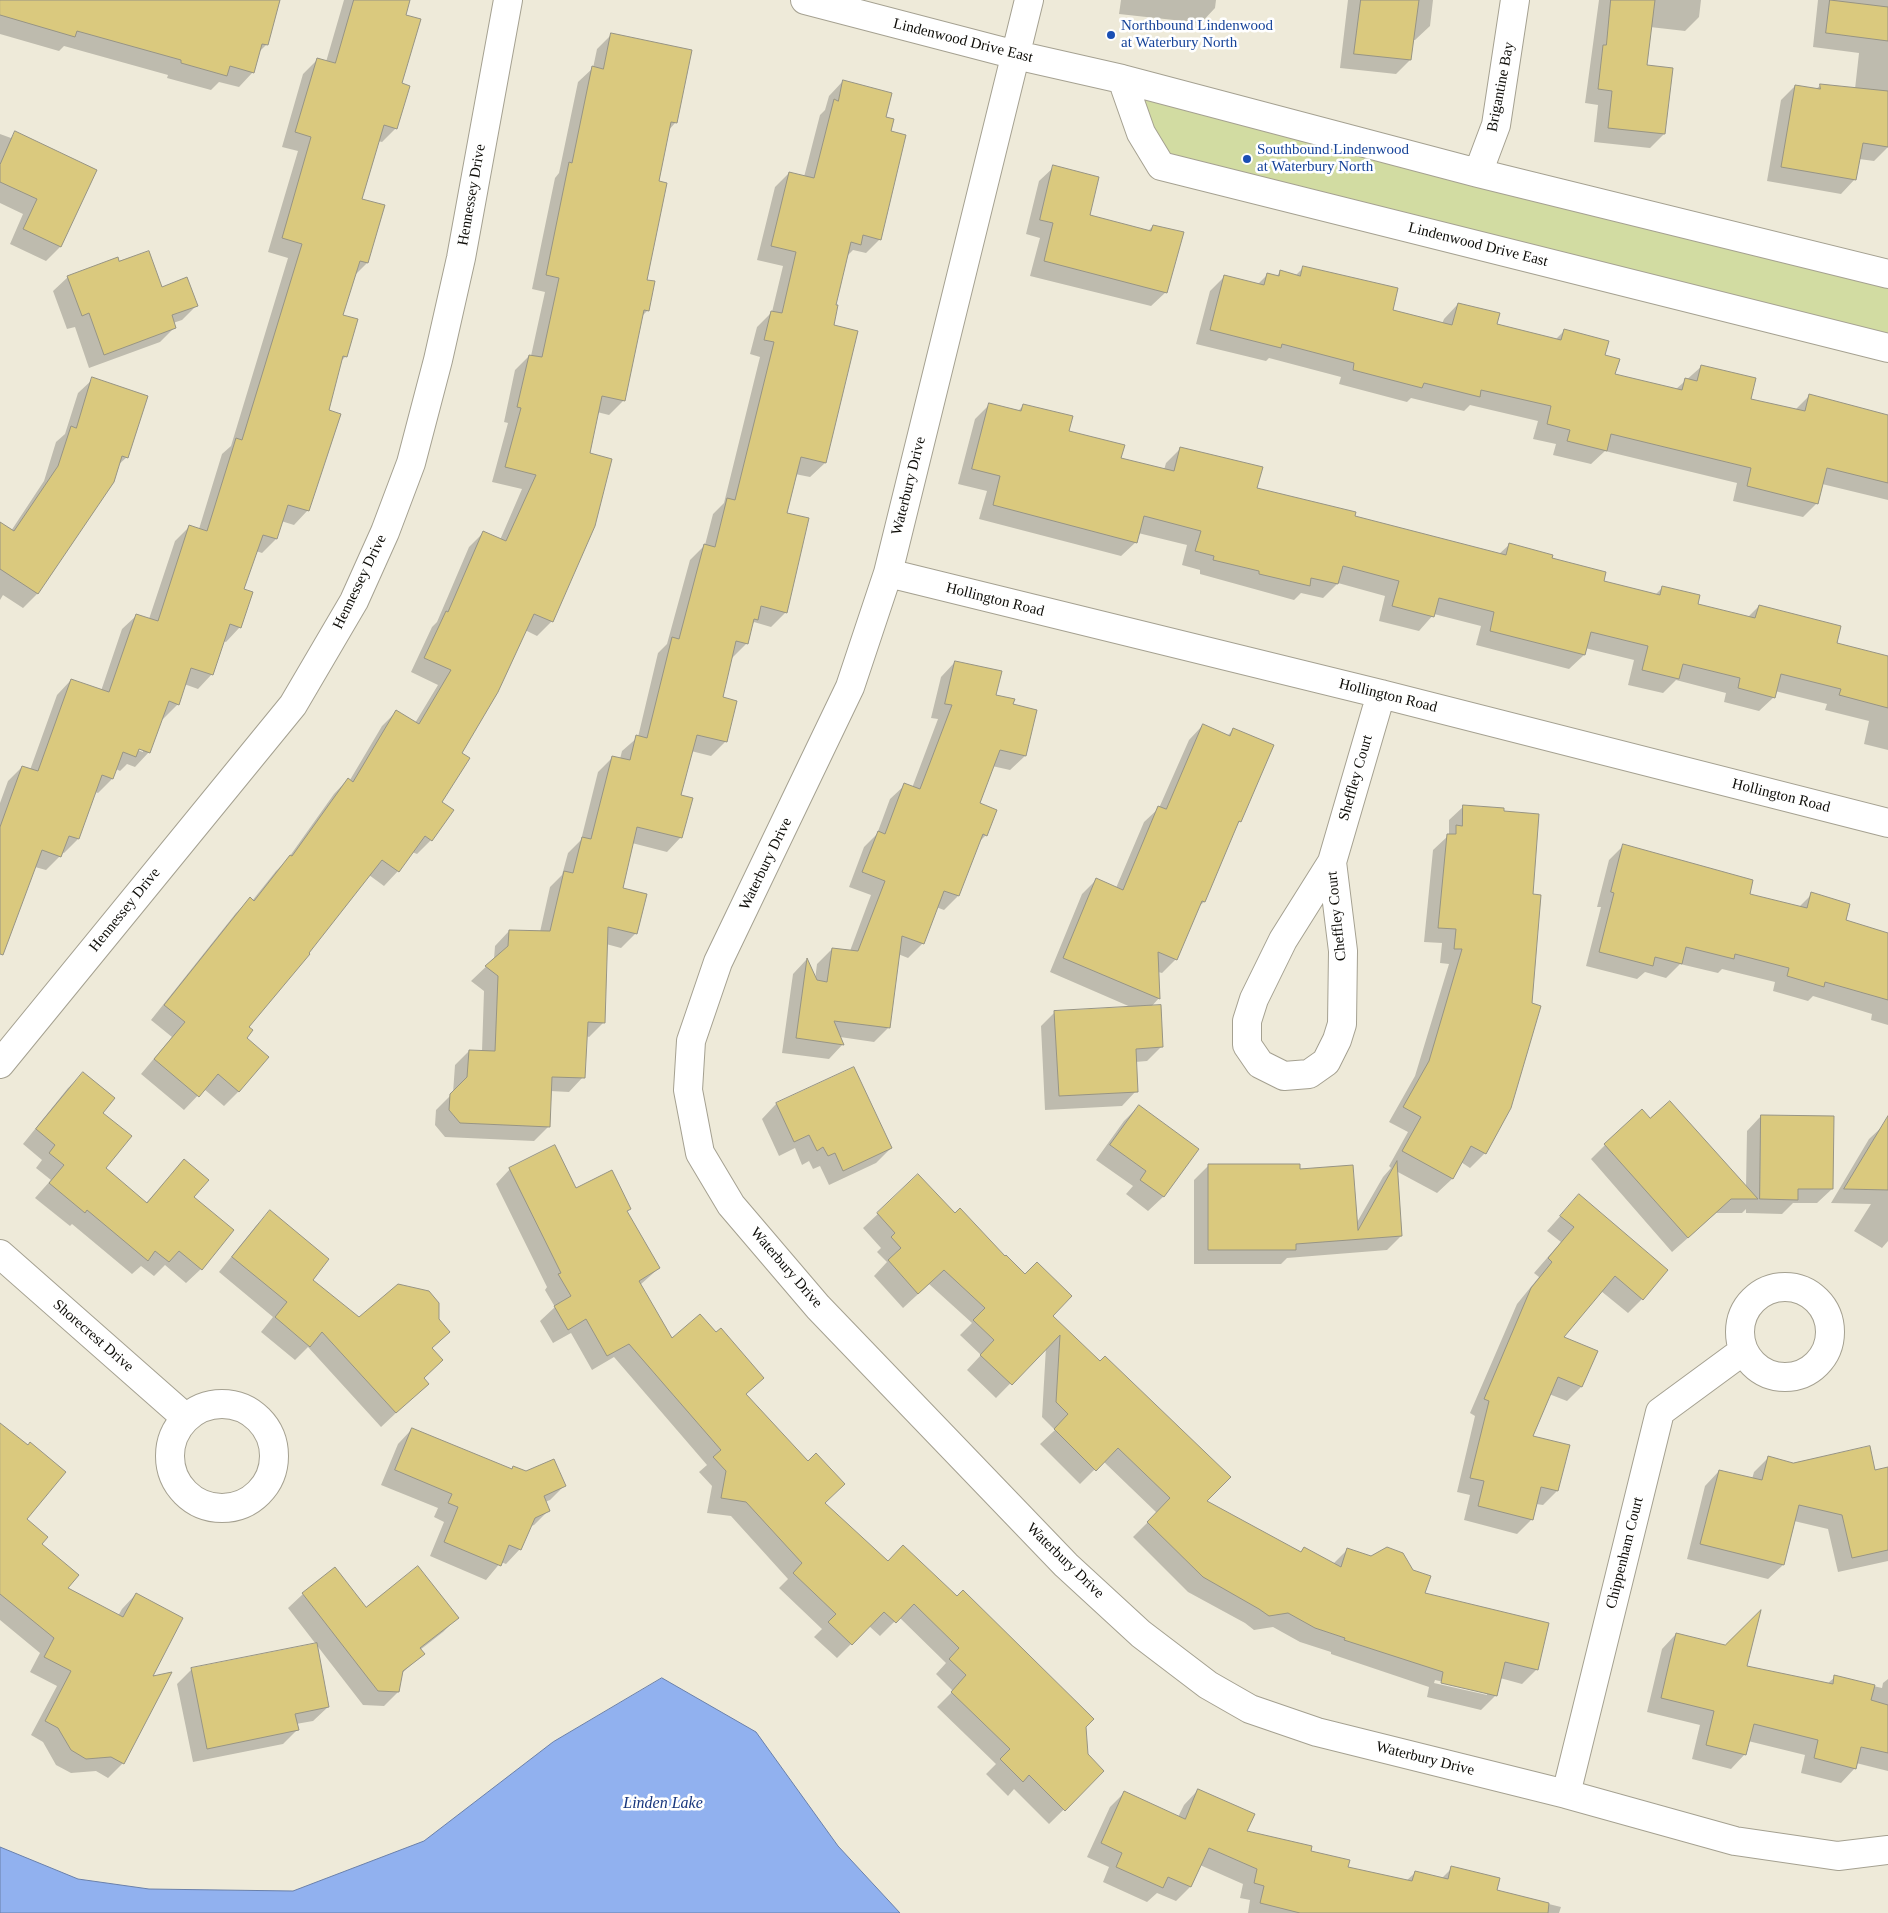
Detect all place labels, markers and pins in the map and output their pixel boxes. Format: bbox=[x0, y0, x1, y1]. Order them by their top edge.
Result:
place label: Northbound Lindenwood at Waterbury North bbox=[1121, 17, 1273, 52]
marker: Northbound Lindenwood at Waterbury North bbox=[1105, 29, 1117, 41]
place label: Southbound Lindenwood at Waterbury North bbox=[1257, 141, 1409, 176]
marker: Southbound Lindenwood at Waterbury North bbox=[1241, 153, 1253, 165]

